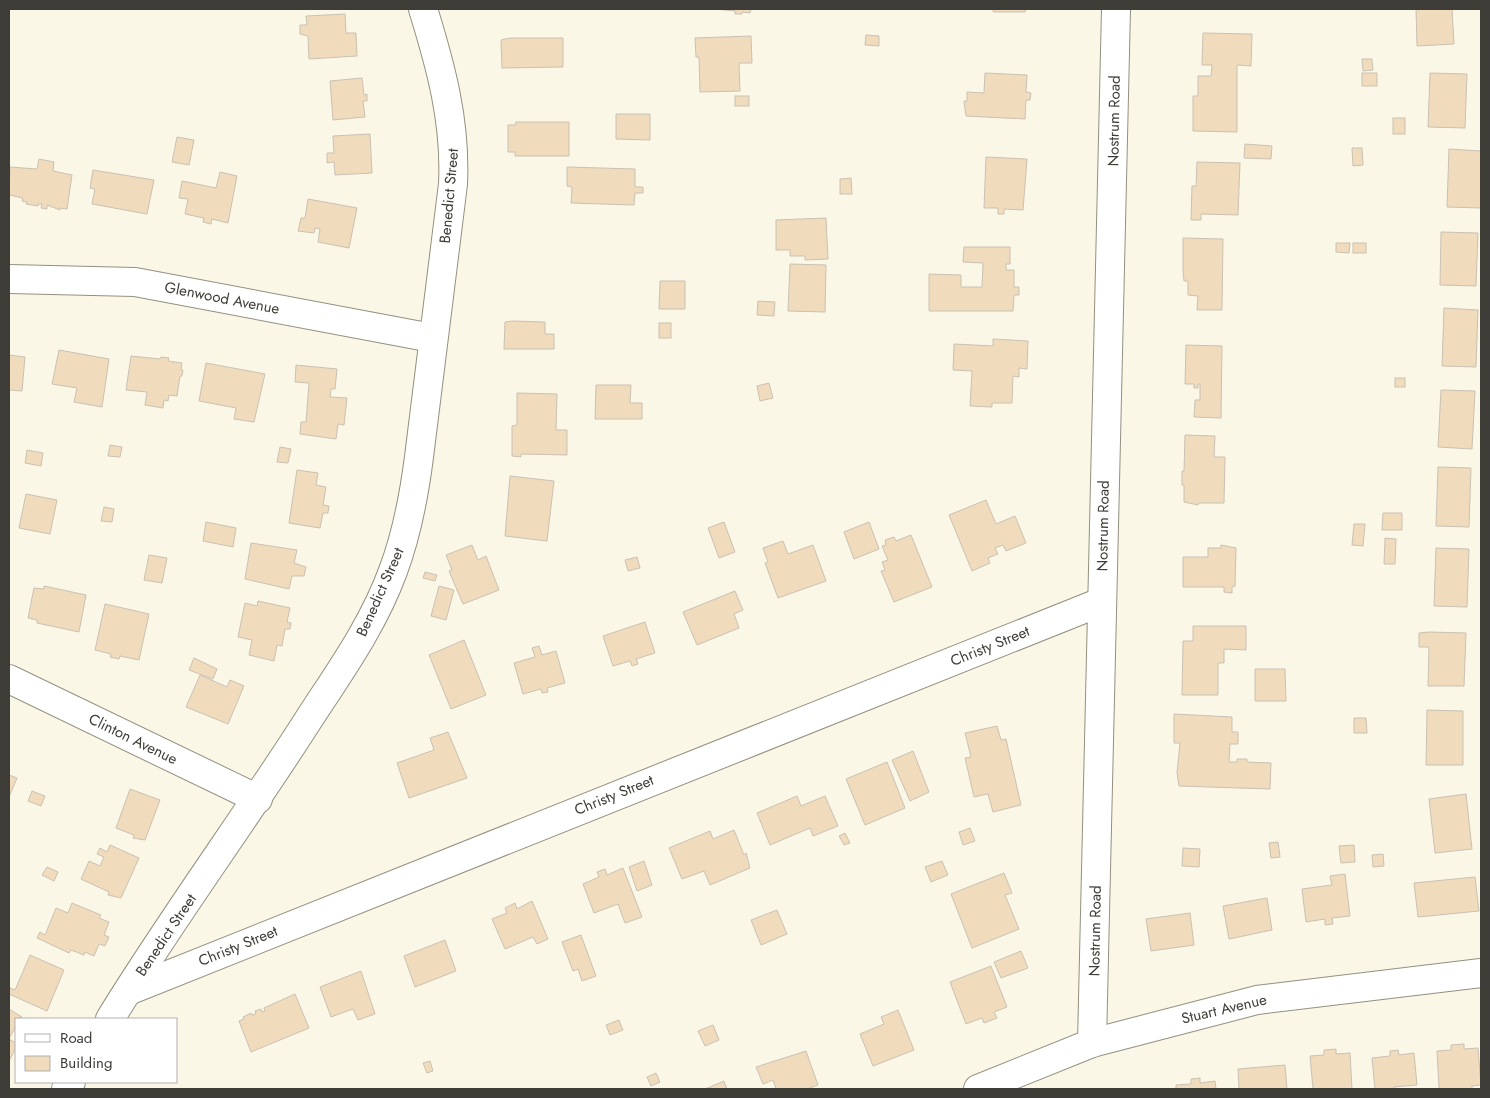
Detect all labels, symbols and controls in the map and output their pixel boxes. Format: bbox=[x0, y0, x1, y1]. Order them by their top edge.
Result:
street label: Nostrum Road bbox=[1102, 75, 1126, 167]
street label: Benedict Street bbox=[434, 147, 464, 244]
street label: Glenwood Avenue bbox=[163, 276, 282, 320]
street label: Nostrum Road bbox=[1091, 480, 1115, 572]
street label: Benedict Street bbox=[351, 544, 410, 640]
street label: Christy Street bbox=[947, 620, 1033, 672]
street label: Clinton Avenue bbox=[85, 708, 181, 770]
street label: Christy Street bbox=[571, 769, 657, 821]
street label: Nostrum Road bbox=[1083, 885, 1107, 977]
street label: Benedict Street bbox=[130, 889, 202, 981]
street label: Christy Street bbox=[195, 920, 281, 972]
street label: Stuart Avenue bbox=[1179, 988, 1269, 1029]
legend bbox=[15, 1018, 178, 1083]
text: Road bbox=[60, 1027, 92, 1049]
text: Building bbox=[60, 1052, 112, 1074]

